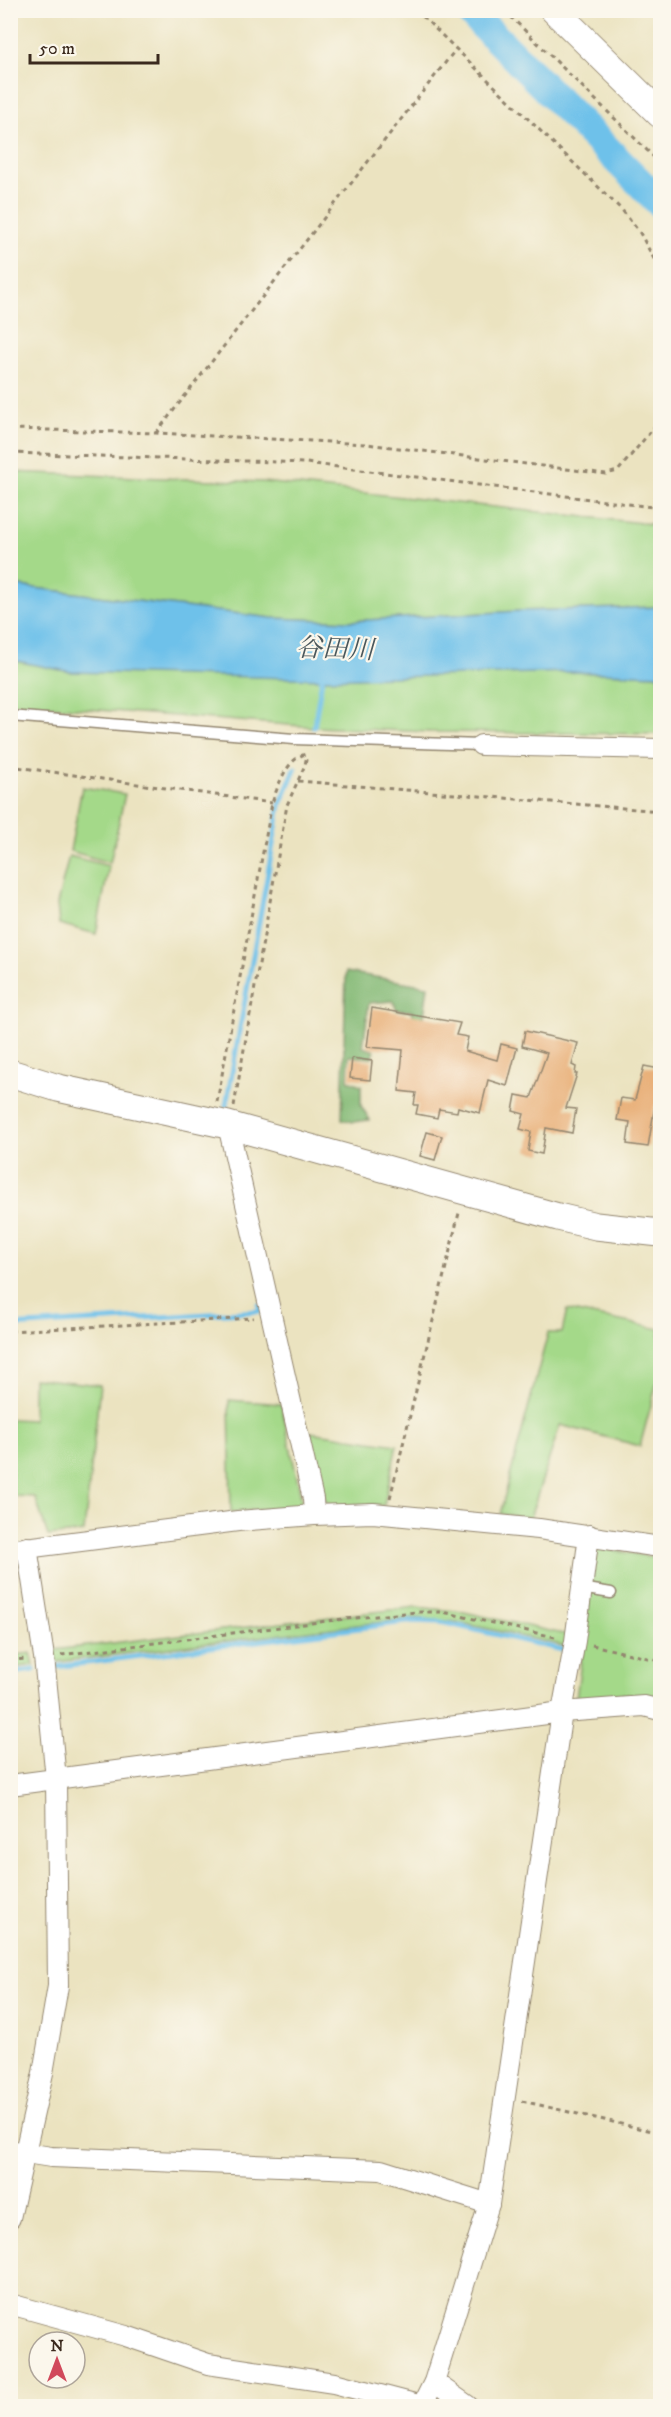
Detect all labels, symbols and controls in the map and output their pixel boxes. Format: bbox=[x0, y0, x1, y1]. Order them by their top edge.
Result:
scale bar bbox=[30, 27, 158, 65]
text: 50 m bbox=[39, 38, 75, 60]
water label: 谷田川 bbox=[295, 632, 377, 667]
north arrow bbox=[27, 2330, 87, 2390]
text: N bbox=[50, 2336, 64, 2356]

